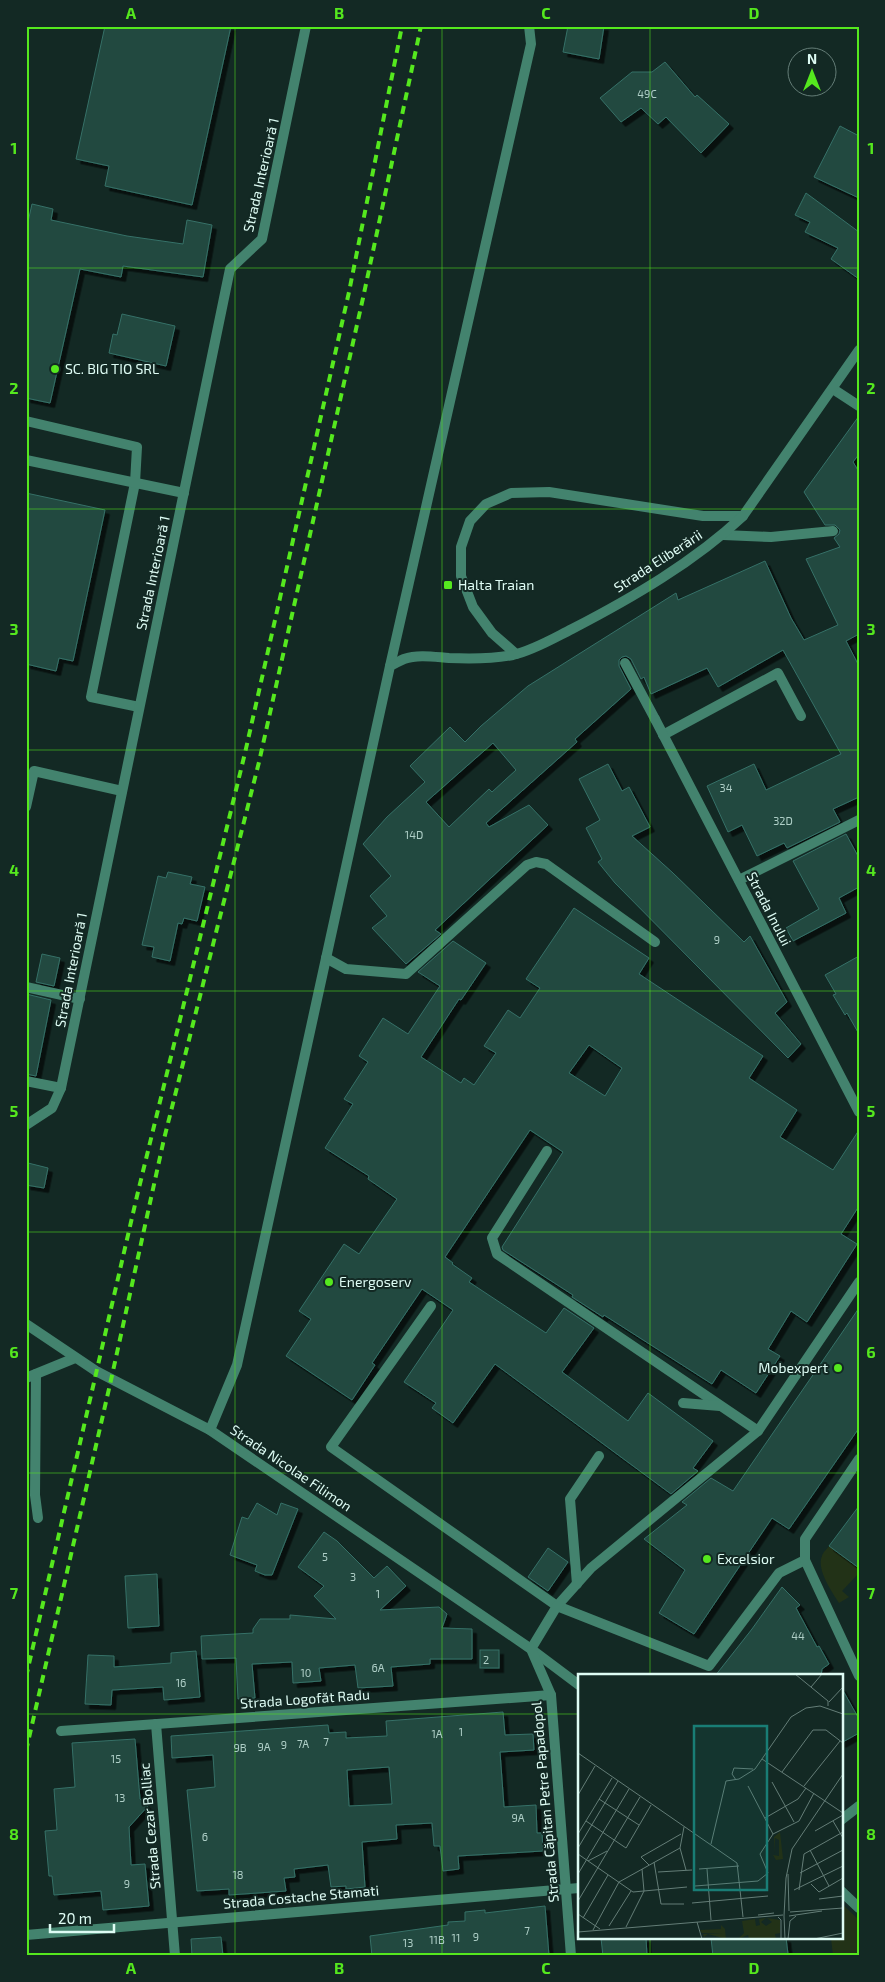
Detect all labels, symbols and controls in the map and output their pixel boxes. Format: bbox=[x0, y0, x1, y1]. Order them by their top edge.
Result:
text: A bbox=[126, 3, 137, 22]
text: B bbox=[334, 3, 344, 22]
text: C bbox=[541, 3, 551, 22]
text: D bbox=[749, 3, 760, 22]
north arrow bbox=[788, 48, 838, 98]
text: N bbox=[807, 50, 817, 67]
house number: 49C bbox=[637, 87, 657, 100]
street label: Strada Interioară 1 bbox=[239, 116, 282, 234]
text: 1 bbox=[11, 138, 17, 157]
text: 1 bbox=[868, 138, 874, 157]
place label: SC. BIG TIO SRL bbox=[65, 360, 159, 377]
marker: SC. BIG TIO SRL bbox=[49, 363, 61, 375]
text: 2 bbox=[9, 378, 19, 397]
text: 2 bbox=[866, 378, 876, 397]
street label: Strada Interioară 1 bbox=[132, 514, 173, 632]
street label: Strada Eliberării bbox=[610, 526, 705, 596]
place label: Halta Traian bbox=[458, 576, 534, 593]
marker: Halta Traian bbox=[442, 579, 454, 591]
text: 3 bbox=[9, 619, 19, 638]
text: 3 bbox=[866, 619, 876, 638]
house number: 34 bbox=[720, 781, 733, 794]
house number: 32D bbox=[773, 814, 793, 827]
house number: 14D bbox=[405, 828, 423, 841]
text: 4 bbox=[9, 860, 19, 879]
text: 4 bbox=[866, 860, 876, 879]
street label: Strada Inului bbox=[744, 869, 795, 949]
street label: Strada Interioară 1 bbox=[51, 911, 90, 1029]
house number: 9 bbox=[714, 933, 720, 946]
text: 5 bbox=[10, 1101, 19, 1120]
text: 5 bbox=[867, 1101, 876, 1120]
place label: Energoserv bbox=[339, 1273, 412, 1290]
marker: Energoserv bbox=[323, 1276, 335, 1288]
text: 6 bbox=[9, 1342, 19, 1361]
text: 6 bbox=[866, 1342, 876, 1361]
place label: Mobexpert bbox=[758, 1359, 828, 1376]
marker: Mobexpert bbox=[832, 1362, 844, 1374]
street label: Strada Nicolae Filimon bbox=[227, 1421, 355, 1515]
house number: 5 bbox=[322, 1550, 328, 1563]
place label: Excelsior bbox=[717, 1550, 775, 1567]
marker: Excelsior bbox=[701, 1553, 713, 1565]
house number: 3 bbox=[350, 1570, 356, 1583]
text: 7 bbox=[10, 1583, 19, 1602]
text: 7 bbox=[867, 1583, 876, 1602]
house number: 1 bbox=[376, 1587, 380, 1600]
house number: 44 bbox=[791, 1629, 805, 1642]
house number: 2 bbox=[483, 1653, 489, 1666]
house number: 6A bbox=[371, 1661, 385, 1674]
house number: 10 bbox=[300, 1666, 312, 1679]
inset map bbox=[578, 1674, 842, 1940]
house number: 16 bbox=[176, 1676, 186, 1689]
street label: Strada Logofăt Radu bbox=[240, 1685, 370, 1712]
street label: Strada Căpitan Petre Papadopol bbox=[527, 1700, 562, 1903]
house number: 1 bbox=[459, 1725, 463, 1738]
house number: 1A bbox=[431, 1727, 443, 1740]
house number: 7 bbox=[323, 1735, 329, 1748]
house number: 7A bbox=[297, 1737, 309, 1750]
house number: 9 bbox=[281, 1738, 287, 1751]
house number: 9A bbox=[257, 1740, 271, 1753]
house number: 9B bbox=[233, 1741, 247, 1754]
house number: 15 bbox=[111, 1752, 121, 1765]
street label: Strada Cezar Bolliac bbox=[135, 1762, 164, 1890]
house number: 13 bbox=[115, 1791, 125, 1804]
house number: 9A bbox=[511, 1811, 525, 1824]
text: 8 bbox=[9, 1824, 19, 1843]
text: 8 bbox=[866, 1824, 876, 1843]
house number: 6 bbox=[202, 1830, 208, 1843]
house number: 18 bbox=[232, 1868, 244, 1881]
house number: 9 bbox=[124, 1877, 130, 1890]
street label: Strada Costache Stamati bbox=[222, 1881, 380, 1912]
scale bar bbox=[50, 1902, 114, 1934]
text: 20 m bbox=[58, 1909, 92, 1927]
house number: 7 bbox=[524, 1924, 530, 1937]
house number: 9 bbox=[473, 1930, 479, 1943]
house number: 11 bbox=[452, 1931, 460, 1944]
house number: 11B bbox=[429, 1933, 445, 1946]
house number: 13 bbox=[403, 1936, 413, 1949]
text: A bbox=[126, 1958, 137, 1977]
text: B bbox=[334, 1958, 344, 1977]
text: C bbox=[541, 1958, 551, 1977]
text: D bbox=[749, 1958, 760, 1977]

